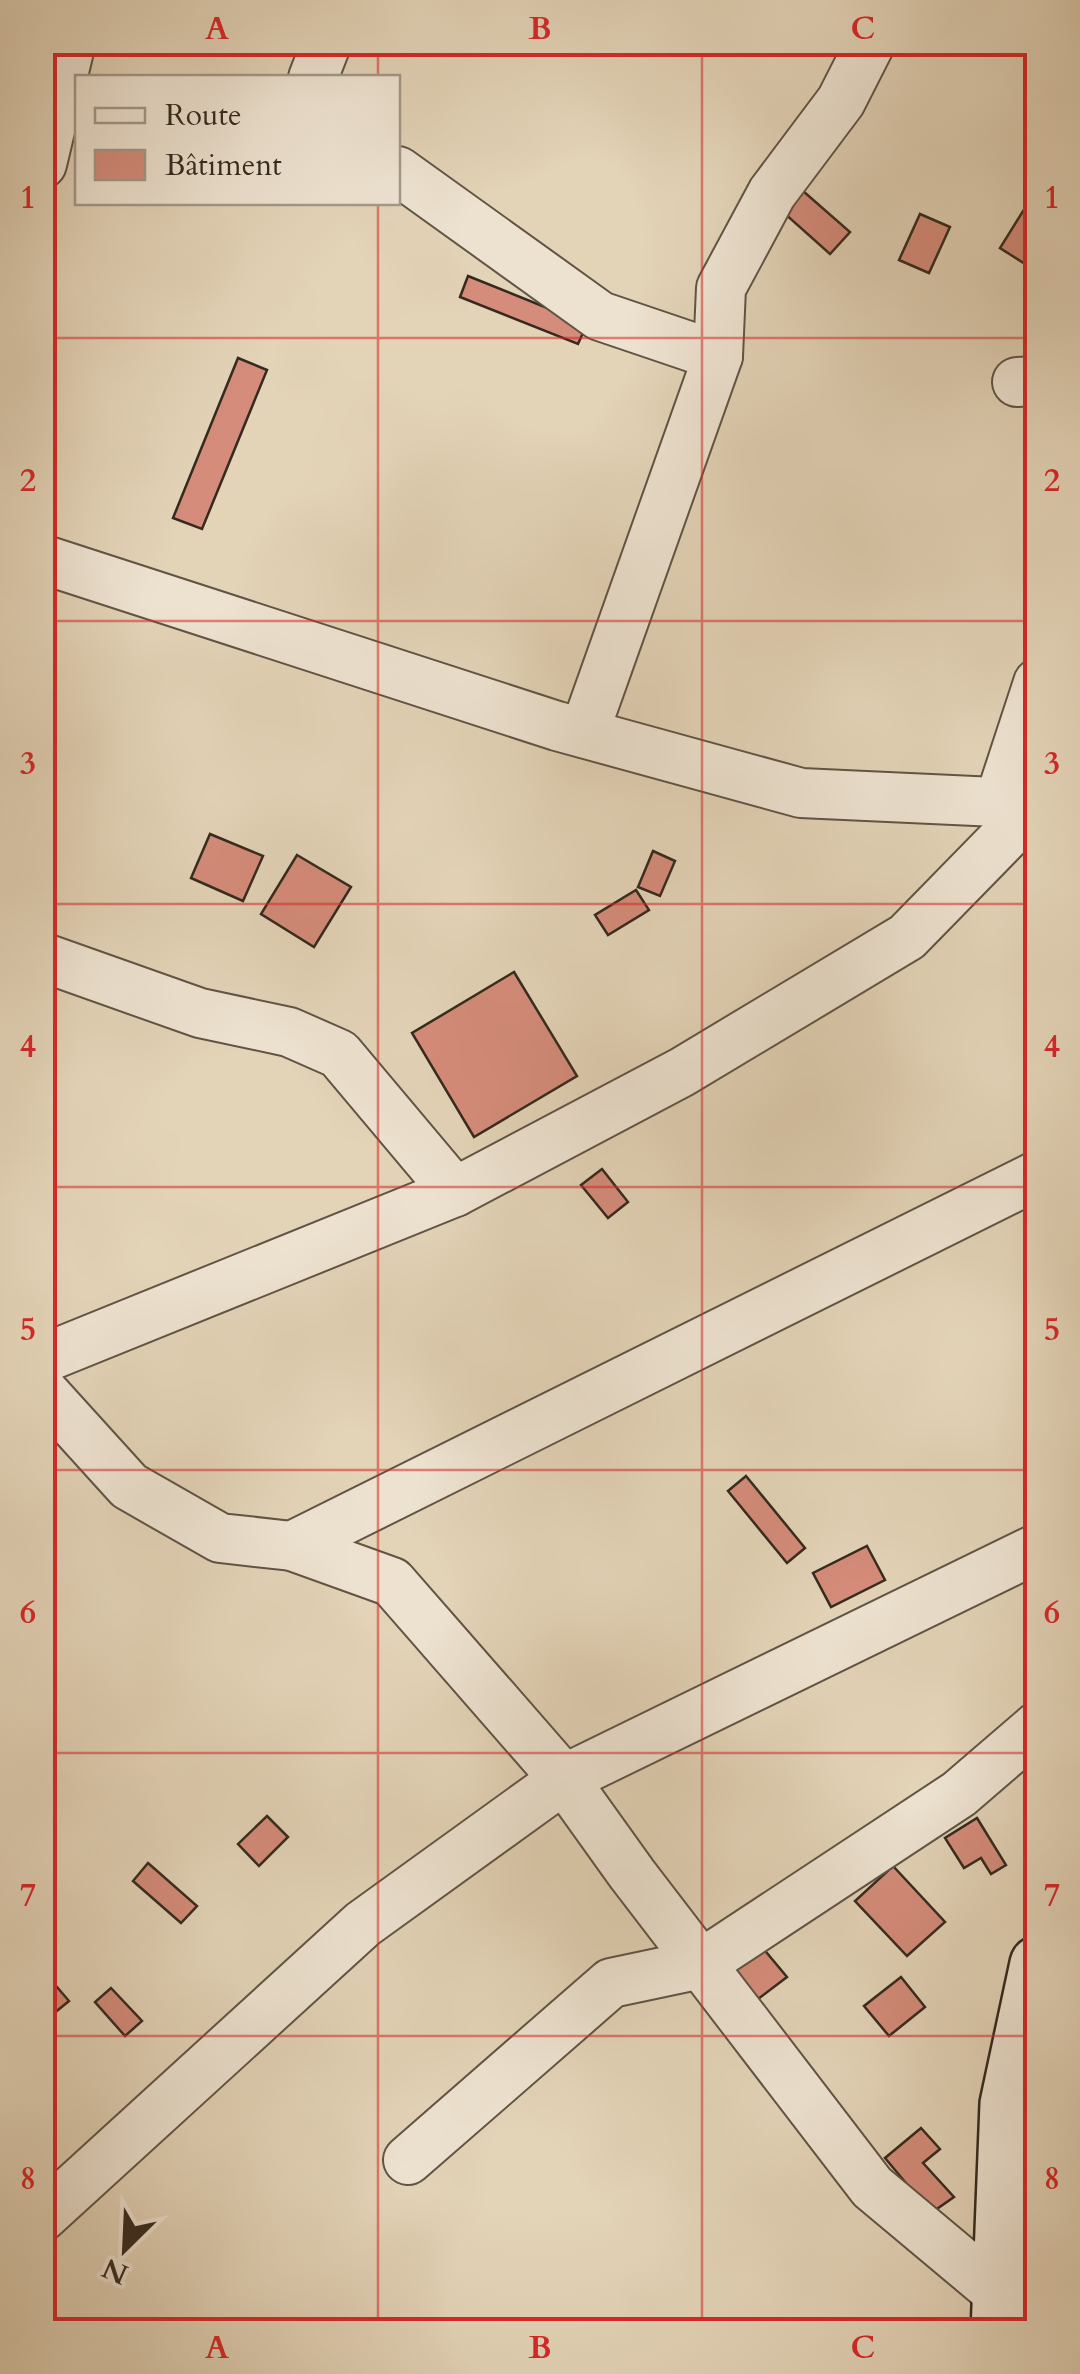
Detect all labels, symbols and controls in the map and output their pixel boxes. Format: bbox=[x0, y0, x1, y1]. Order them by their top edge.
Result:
text: A bbox=[205, 7, 229, 51]
text: B bbox=[528, 7, 552, 51]
text: C bbox=[851, 7, 875, 51]
legend bbox=[75, 75, 400, 205]
text: Route bbox=[165, 95, 242, 136]
text: Bâtiment bbox=[165, 145, 282, 186]
text: 1 bbox=[20, 176, 36, 220]
text: 1 bbox=[1044, 176, 1060, 220]
text: 2 bbox=[20, 459, 36, 503]
text: 2 bbox=[1044, 459, 1060, 503]
text: 3 bbox=[20, 742, 36, 786]
text: 3 bbox=[1044, 742, 1060, 786]
text: 4 bbox=[20, 1025, 36, 1069]
text: 4 bbox=[1044, 1025, 1060, 1069]
text: 5 bbox=[20, 1308, 36, 1352]
text: 5 bbox=[1044, 1308, 1060, 1352]
text: 6 bbox=[20, 1591, 36, 1635]
text: 6 bbox=[1044, 1591, 1060, 1635]
text: 7 bbox=[20, 1874, 36, 1918]
text: 7 bbox=[1044, 1874, 1060, 1918]
text: 8 bbox=[20, 2157, 36, 2201]
text: 8 bbox=[1044, 2157, 1060, 2201]
north arrow bbox=[75, 2199, 175, 2299]
text: N bbox=[96, 2249, 134, 2293]
text: A bbox=[205, 2326, 229, 2370]
text: B bbox=[528, 2326, 552, 2370]
text: C bbox=[851, 2326, 875, 2370]

